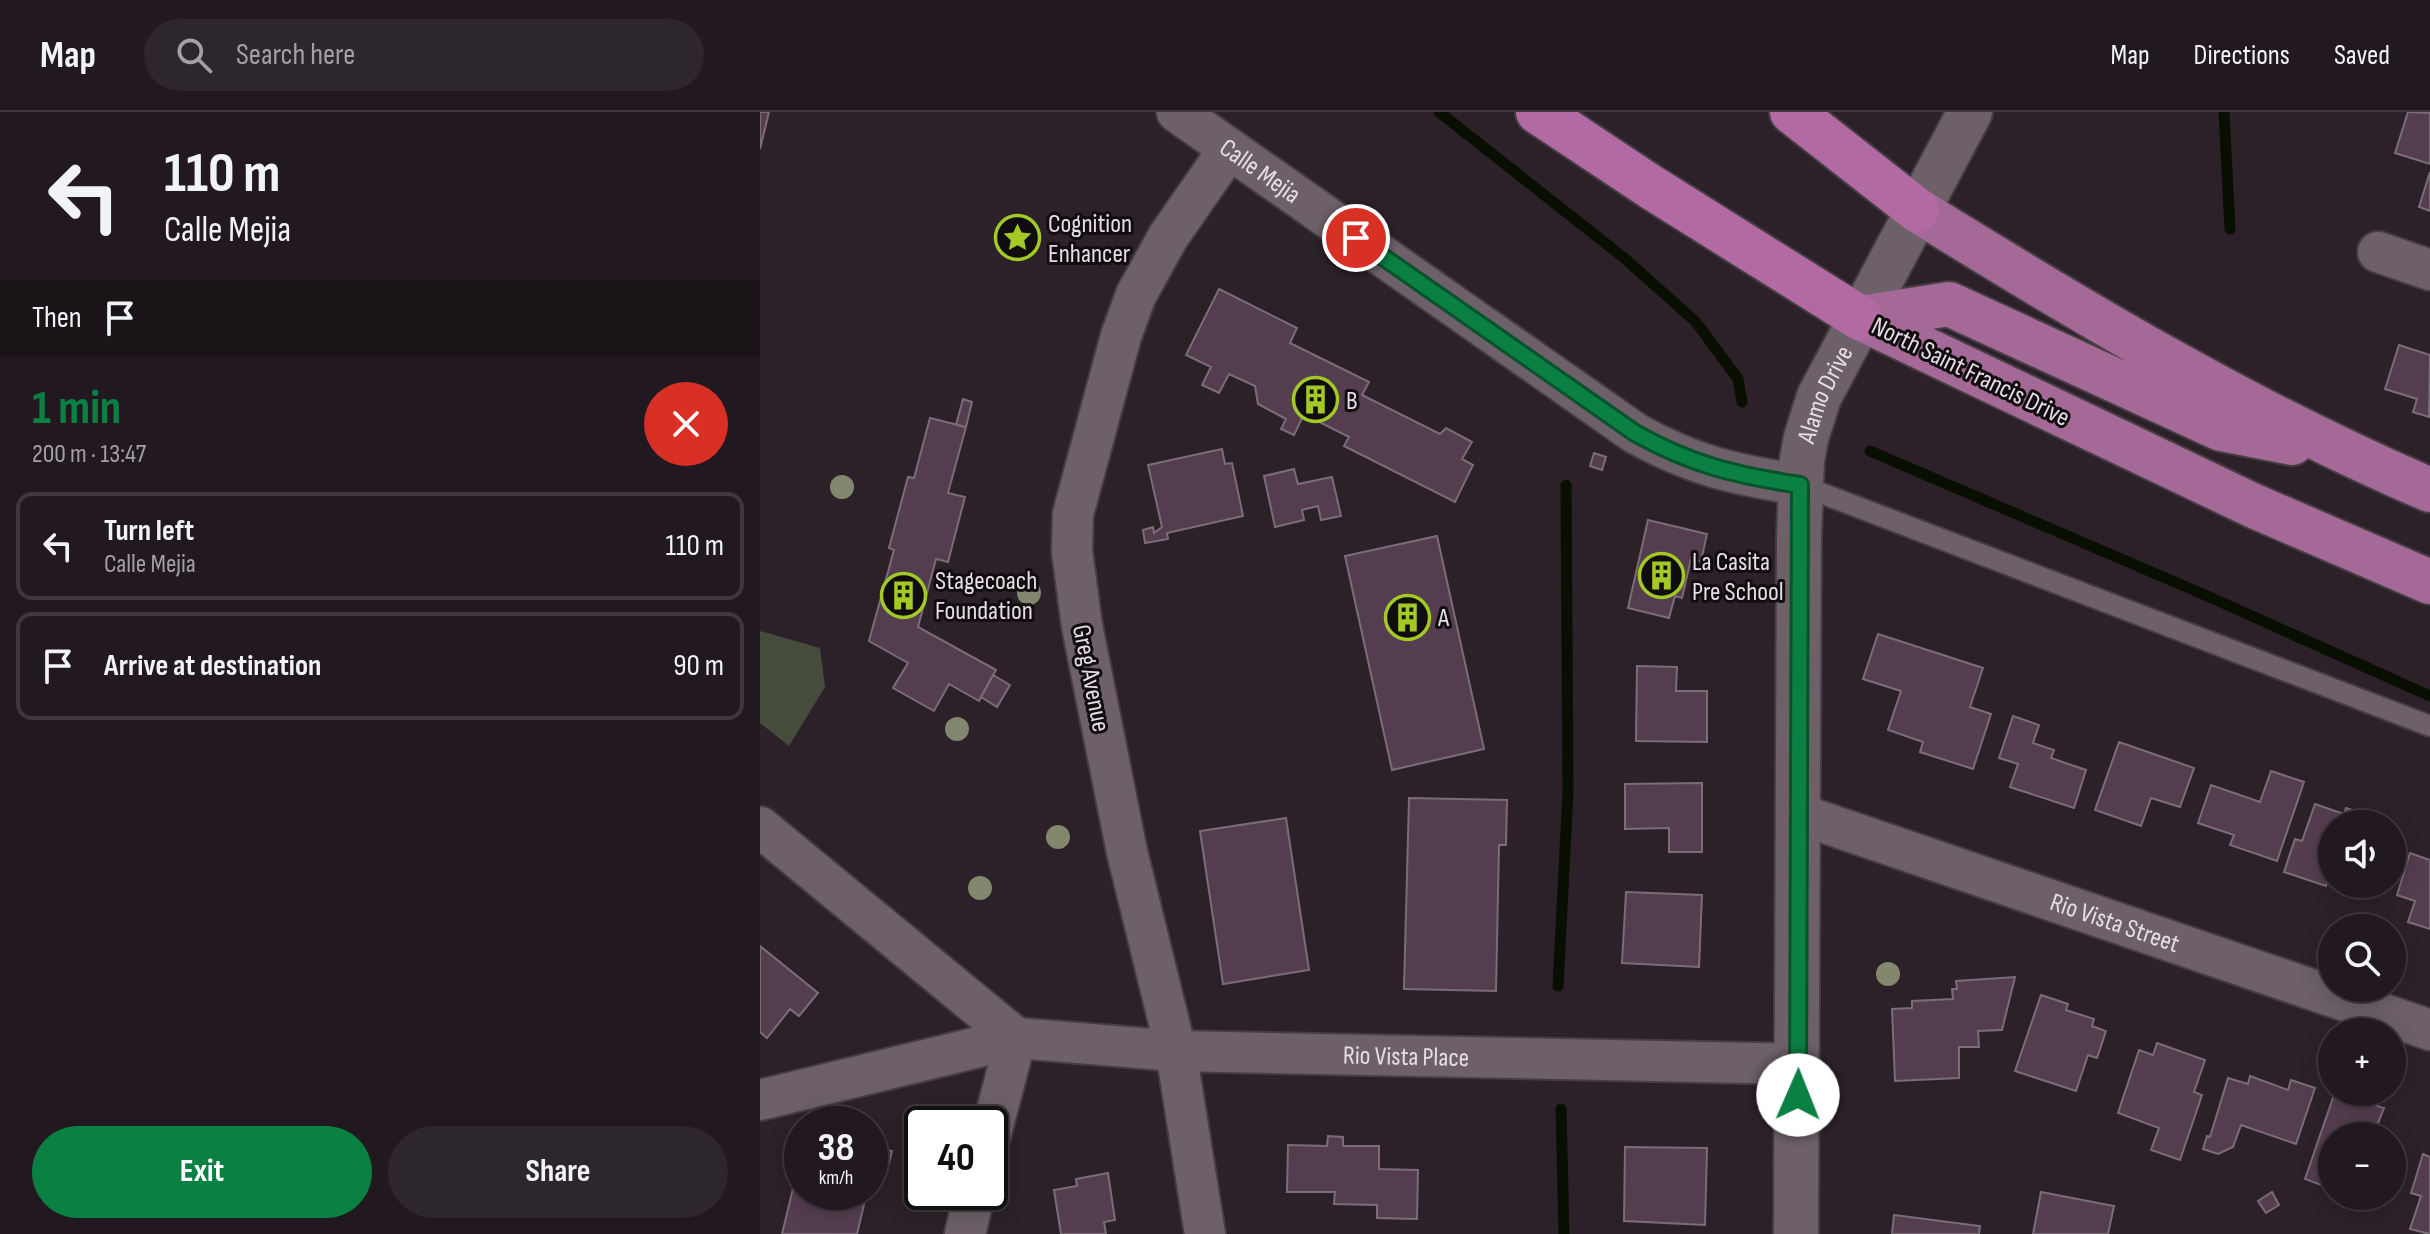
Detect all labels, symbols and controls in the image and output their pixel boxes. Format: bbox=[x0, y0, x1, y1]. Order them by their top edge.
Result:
search box bbox=[144, 19, 704, 91]
text: Map bbox=[40, 33, 96, 78]
icon: search bbox=[172, 33, 216, 77]
text: Search here bbox=[236, 37, 355, 73]
text: Map bbox=[2111, 39, 2150, 72]
text: Directions bbox=[2194, 39, 2290, 72]
text: Saved bbox=[2334, 39, 2390, 72]
street label: Calle Mejia bbox=[1213, 133, 1306, 211]
text: 110 m bbox=[164, 141, 280, 208]
icon: left bbox=[32, 144, 136, 248]
pin bbox=[1322, 204, 1390, 272]
text: Calle Mejia bbox=[164, 209, 291, 252]
place label: Cognition Enhancer bbox=[1048, 209, 1132, 270]
place icon: Cognition Enhancer bbox=[993, 214, 1041, 262]
icon: arrive bbox=[1334, 216, 1378, 260]
icon: arrive bbox=[98, 296, 142, 340]
text: Then bbox=[32, 300, 82, 336]
street label: North Saint Francis Drive bbox=[1866, 311, 2074, 434]
street label: Alamo Drive bbox=[1791, 341, 1860, 448]
building icon: B bbox=[1291, 376, 1339, 424]
text: 1 min bbox=[32, 380, 121, 437]
button: close bbox=[644, 382, 728, 466]
place label: B bbox=[1346, 386, 1358, 417]
text: 200 m · 13:47 bbox=[32, 439, 146, 470]
text: Turn left bbox=[104, 513, 194, 549]
icon: left bbox=[36, 524, 80, 568]
text: 110 m bbox=[666, 528, 724, 564]
place label: La Casita Pre School bbox=[1692, 547, 1784, 608]
text: Calle Mejia bbox=[104, 549, 196, 580]
building icon: La Casita Pre School bbox=[1637, 552, 1685, 600]
place label: Stagecoach Foundation bbox=[935, 566, 1037, 627]
building icon: Stagecoach Foundation bbox=[880, 571, 928, 619]
building icon: A bbox=[1383, 593, 1431, 641]
place label: A bbox=[1437, 603, 1450, 634]
street label: Greg Avenue bbox=[1065, 622, 1116, 735]
icon: arrive bbox=[36, 644, 80, 688]
text: Arrive at destination bbox=[104, 648, 321, 684]
text: 90 m bbox=[673, 648, 724, 684]
map controls bbox=[2318, 810, 2406, 1210]
button: sound bbox=[2318, 810, 2406, 898]
street label: Rio Vista Street bbox=[2046, 887, 2183, 960]
button: search bbox=[2318, 914, 2406, 1002]
button: + bbox=[2318, 1018, 2406, 1106]
street label: Rio Vista Place bbox=[1343, 1040, 1469, 1074]
position arrow bbox=[1756, 1053, 1840, 1137]
speed limit sign: 40 bbox=[904, 1106, 1008, 1210]
button: − bbox=[2318, 1122, 2406, 1210]
text: 38 bbox=[818, 1124, 854, 1172]
button: Exit bbox=[32, 1126, 372, 1218]
button: Share bbox=[388, 1126, 728, 1218]
text: km/h bbox=[819, 1166, 853, 1190]

